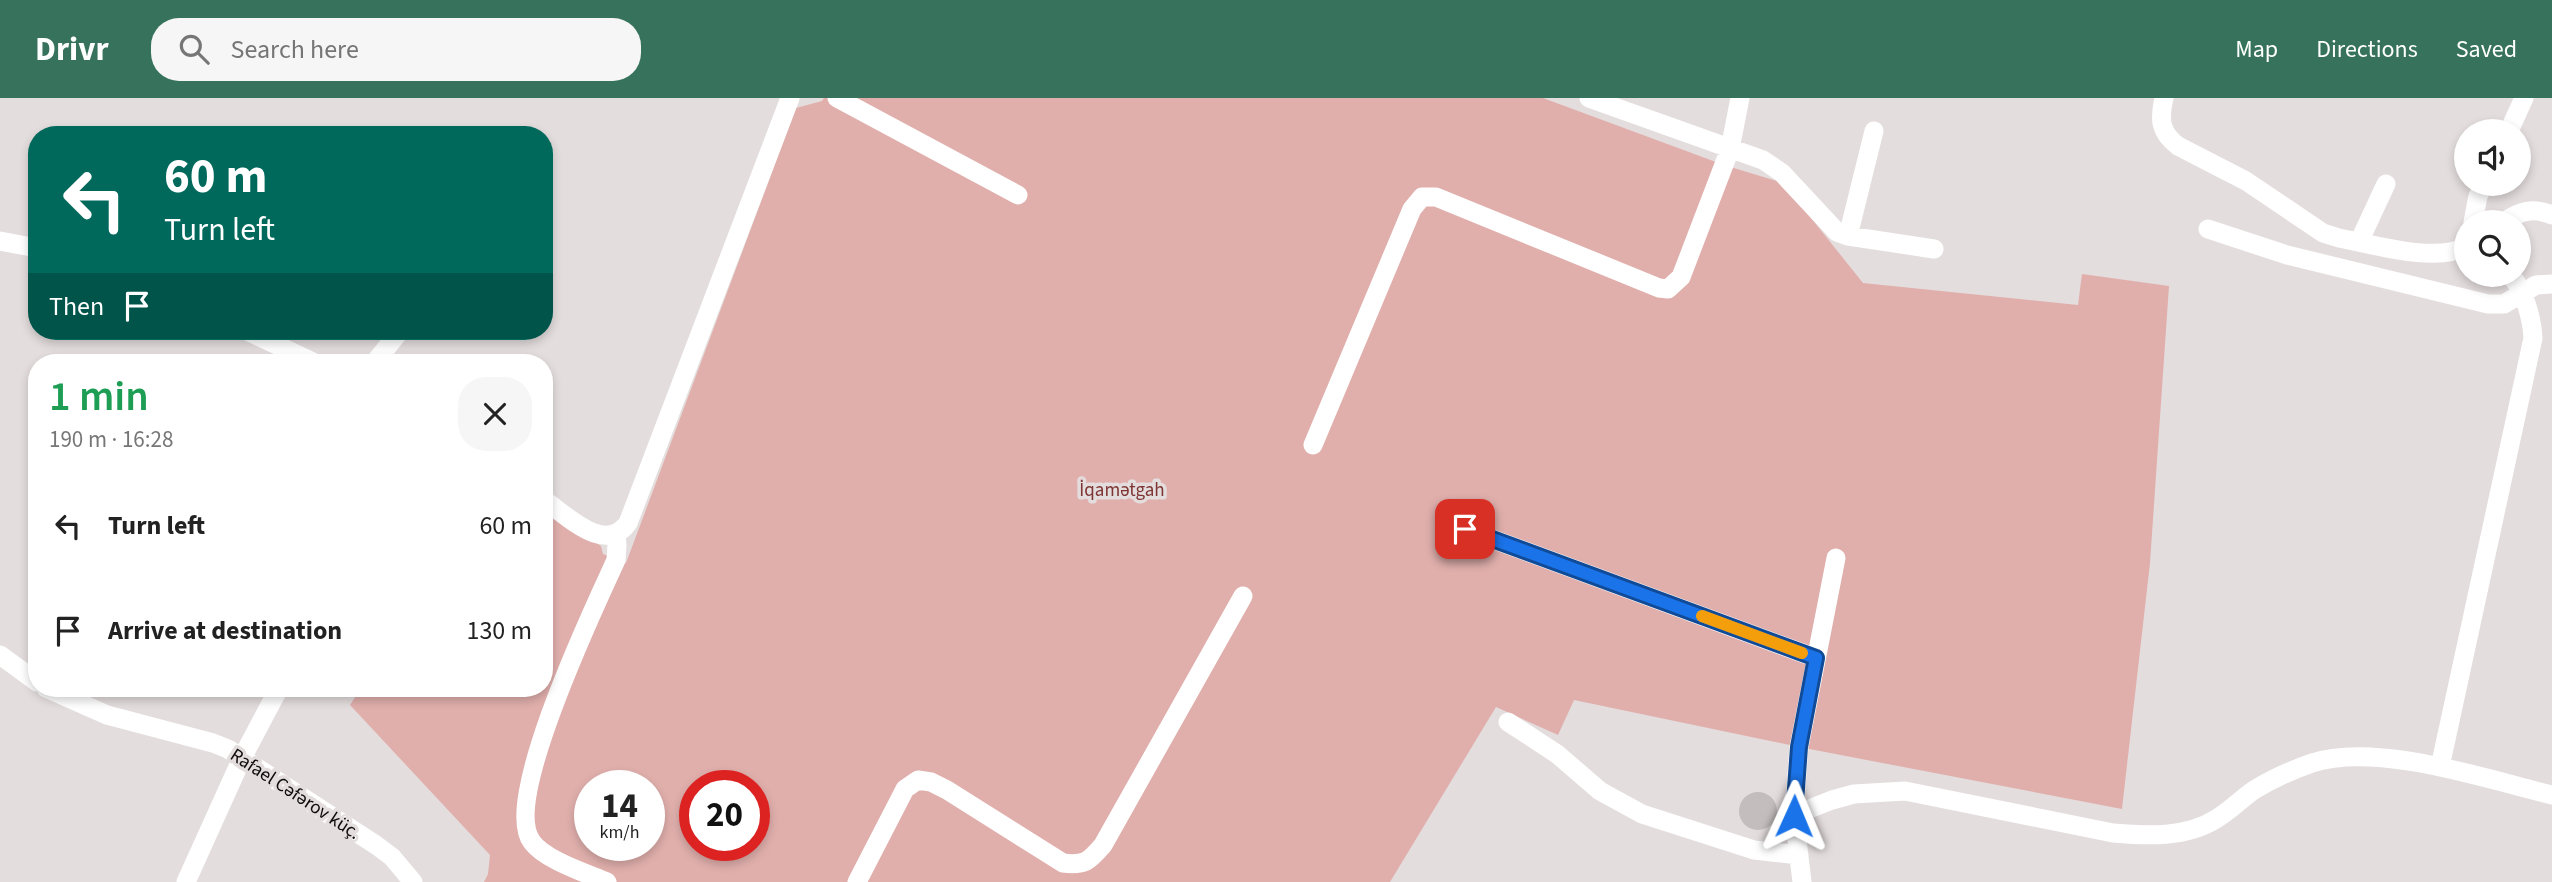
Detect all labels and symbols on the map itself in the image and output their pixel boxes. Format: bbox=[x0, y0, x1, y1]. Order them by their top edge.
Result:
park label: İqamətgah bbox=[1079, 477, 1165, 504]
pin bbox=[1435, 499, 1495, 559]
street label: Rafael Cəfərov küç. bbox=[225, 742, 366, 847]
speed limit sign: 20 bbox=[679, 770, 770, 861]
position arrow bbox=[1757, 779, 1831, 853]

